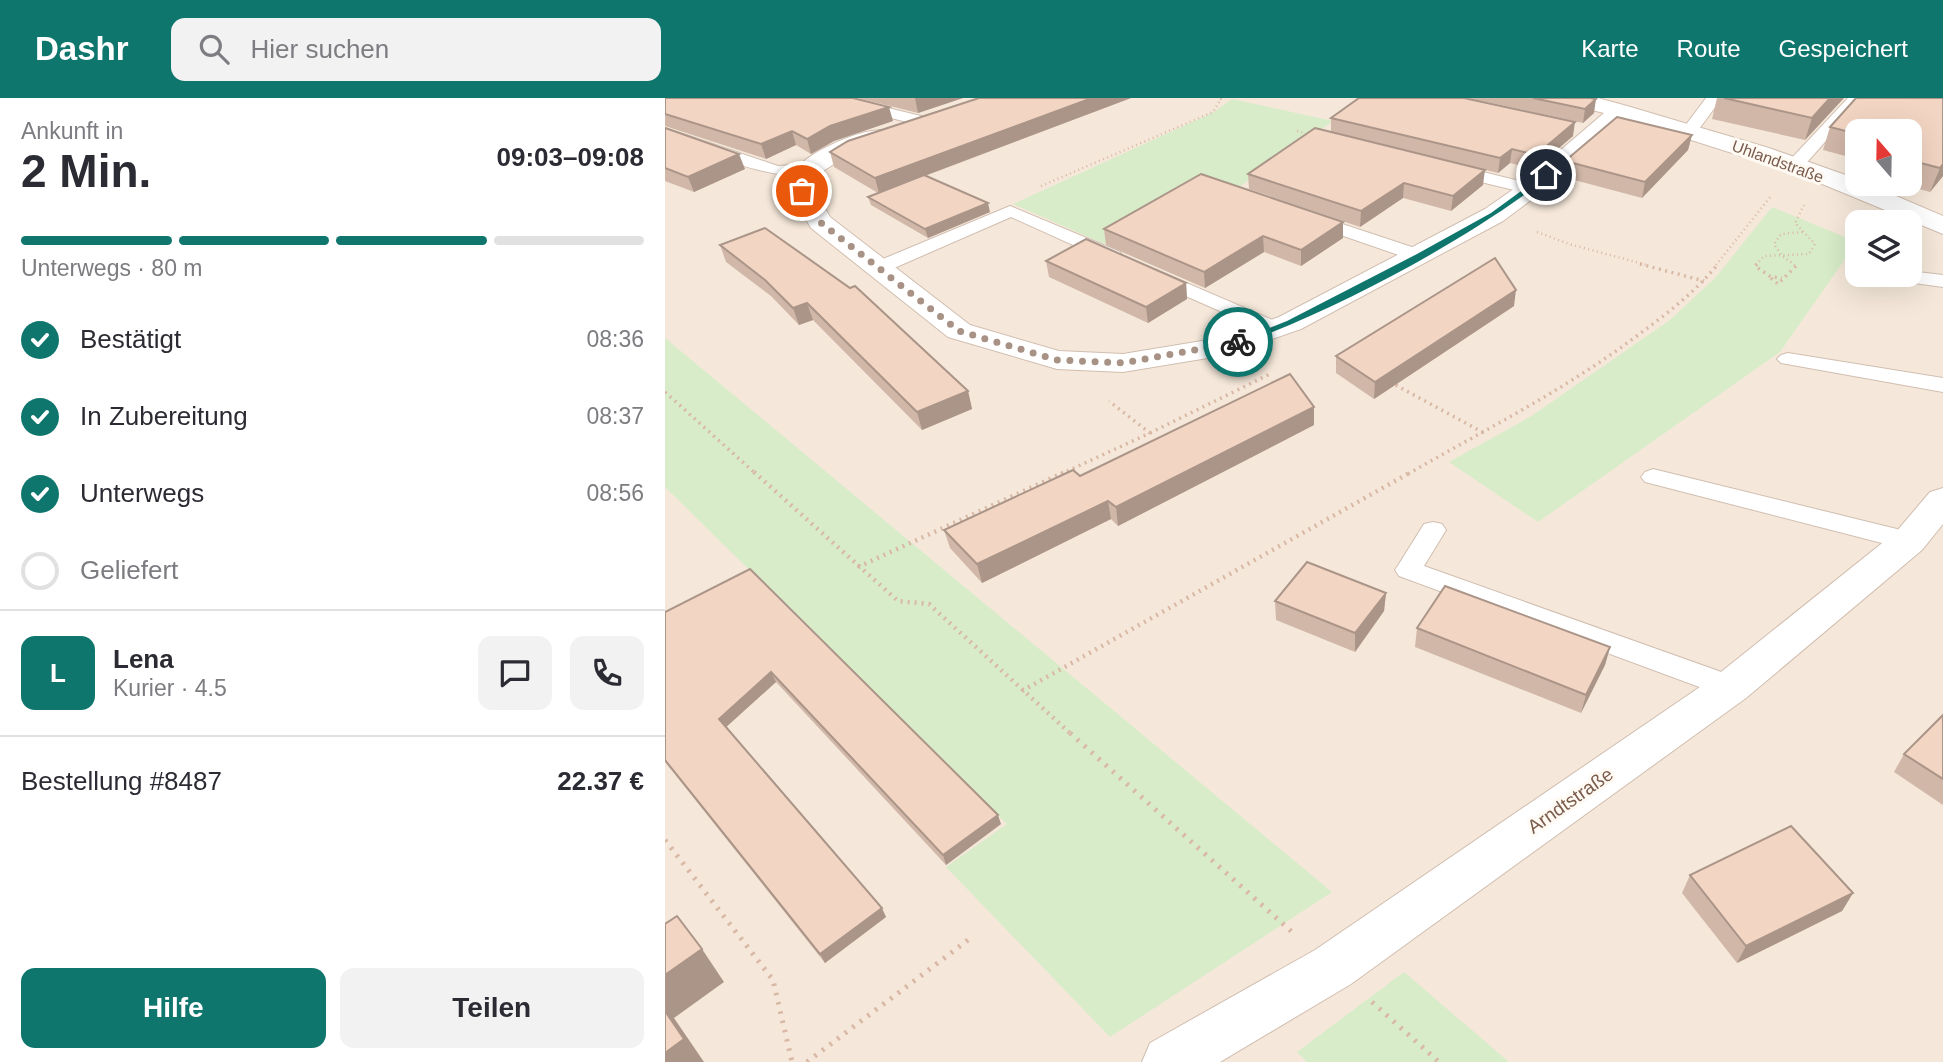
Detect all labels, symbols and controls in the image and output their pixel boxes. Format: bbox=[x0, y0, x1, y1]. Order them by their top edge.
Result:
search box bbox=[171, 18, 661, 81]
text: Dashr bbox=[35, 30, 129, 67]
icon: search bbox=[195, 30, 233, 68]
text: Hier suchen bbox=[251, 34, 389, 64]
text: Karte bbox=[1581, 35, 1639, 62]
text: Route bbox=[1677, 35, 1741, 62]
text: Gespeichert bbox=[1779, 35, 1908, 62]
text: Ankunft in bbox=[21, 118, 123, 144]
north arrow bbox=[1845, 119, 1921, 196]
map controls bbox=[1845, 119, 1922, 287]
street label: Uhlandstraße bbox=[1730, 137, 1826, 186]
text: 09:03–09:08 bbox=[497, 142, 644, 172]
text: 2 Min. bbox=[21, 145, 151, 197]
pin bbox=[1516, 145, 1576, 205]
icon: home bbox=[1527, 156, 1565, 194]
pin bbox=[772, 161, 832, 221]
icon: bag bbox=[783, 172, 821, 210]
button: layers bbox=[1845, 210, 1922, 287]
text: Unterwegs · 80 m bbox=[21, 255, 203, 281]
courier bbox=[1203, 307, 1273, 377]
icon: check bbox=[21, 321, 59, 359]
icon: bike bbox=[1219, 323, 1257, 361]
text: Bestätigt bbox=[80, 324, 181, 354]
text: 08:36 bbox=[586, 326, 644, 352]
icon: check bbox=[21, 398, 59, 436]
text: In Zubereitung bbox=[80, 401, 248, 431]
text: 08:37 bbox=[586, 403, 644, 429]
icon: check bbox=[21, 475, 59, 513]
text: Unterwegs bbox=[80, 478, 204, 508]
text: 08:56 bbox=[586, 480, 644, 506]
text: Geliefert bbox=[80, 555, 178, 585]
button: chat bbox=[478, 636, 552, 710]
button: phone bbox=[570, 636, 644, 710]
text: Lena bbox=[113, 644, 174, 674]
text: L bbox=[50, 658, 66, 688]
text: Kurier · 4.5 bbox=[113, 675, 227, 701]
street label: Arndtstraße bbox=[1524, 763, 1617, 837]
text: Bestellung #8487 bbox=[21, 766, 222, 796]
text: 22.37 € bbox=[557, 766, 644, 796]
button: Hilfe bbox=[21, 968, 326, 1048]
button: Teilen bbox=[340, 968, 644, 1048]

